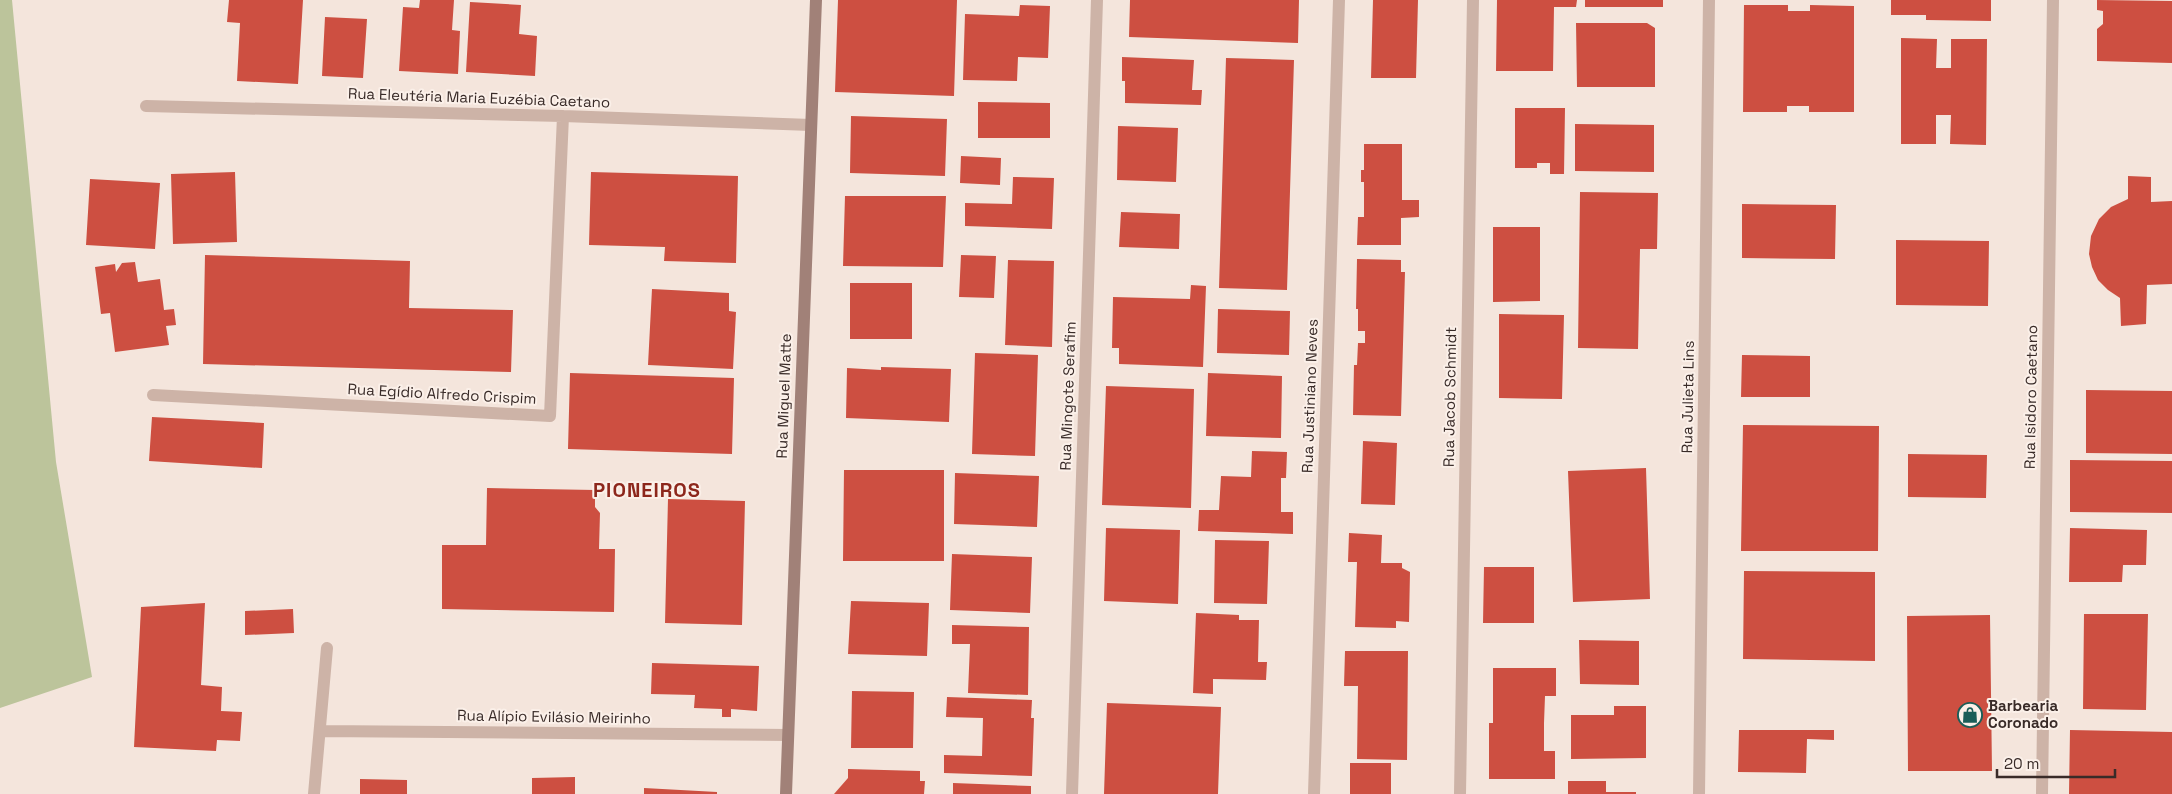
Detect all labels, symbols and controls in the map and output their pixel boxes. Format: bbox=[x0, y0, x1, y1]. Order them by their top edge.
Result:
street label: Rua Eleutéria Maria Euzébia Caetano bbox=[348, 83, 611, 112]
street label: Rua Justiniano Neves bbox=[1297, 319, 1322, 473]
street label: Rua Mingote Serafim bbox=[1055, 321, 1080, 471]
street label: Rua Isidoro Caetano bbox=[2020, 325, 2041, 469]
street label: Rua Jacob Schmidt bbox=[1439, 327, 1460, 467]
street label: Rua Miguel Matte bbox=[772, 333, 795, 459]
street label: Rua Julieta Lins bbox=[1677, 340, 1698, 454]
street label: Rua Egídio Alfredo Crispim bbox=[347, 379, 537, 408]
district label: PIONEIROS bbox=[593, 477, 701, 503]
place label: Barbearia Coronado bbox=[1988, 696, 2058, 732]
shop icon: Barbearia Coronado bbox=[1957, 702, 1983, 728]
street label: Rua Alípio Evilásio Meirinho bbox=[457, 705, 651, 728]
scale bar bbox=[1997, 746, 2114, 778]
text: 20 m bbox=[2004, 754, 2039, 773]

